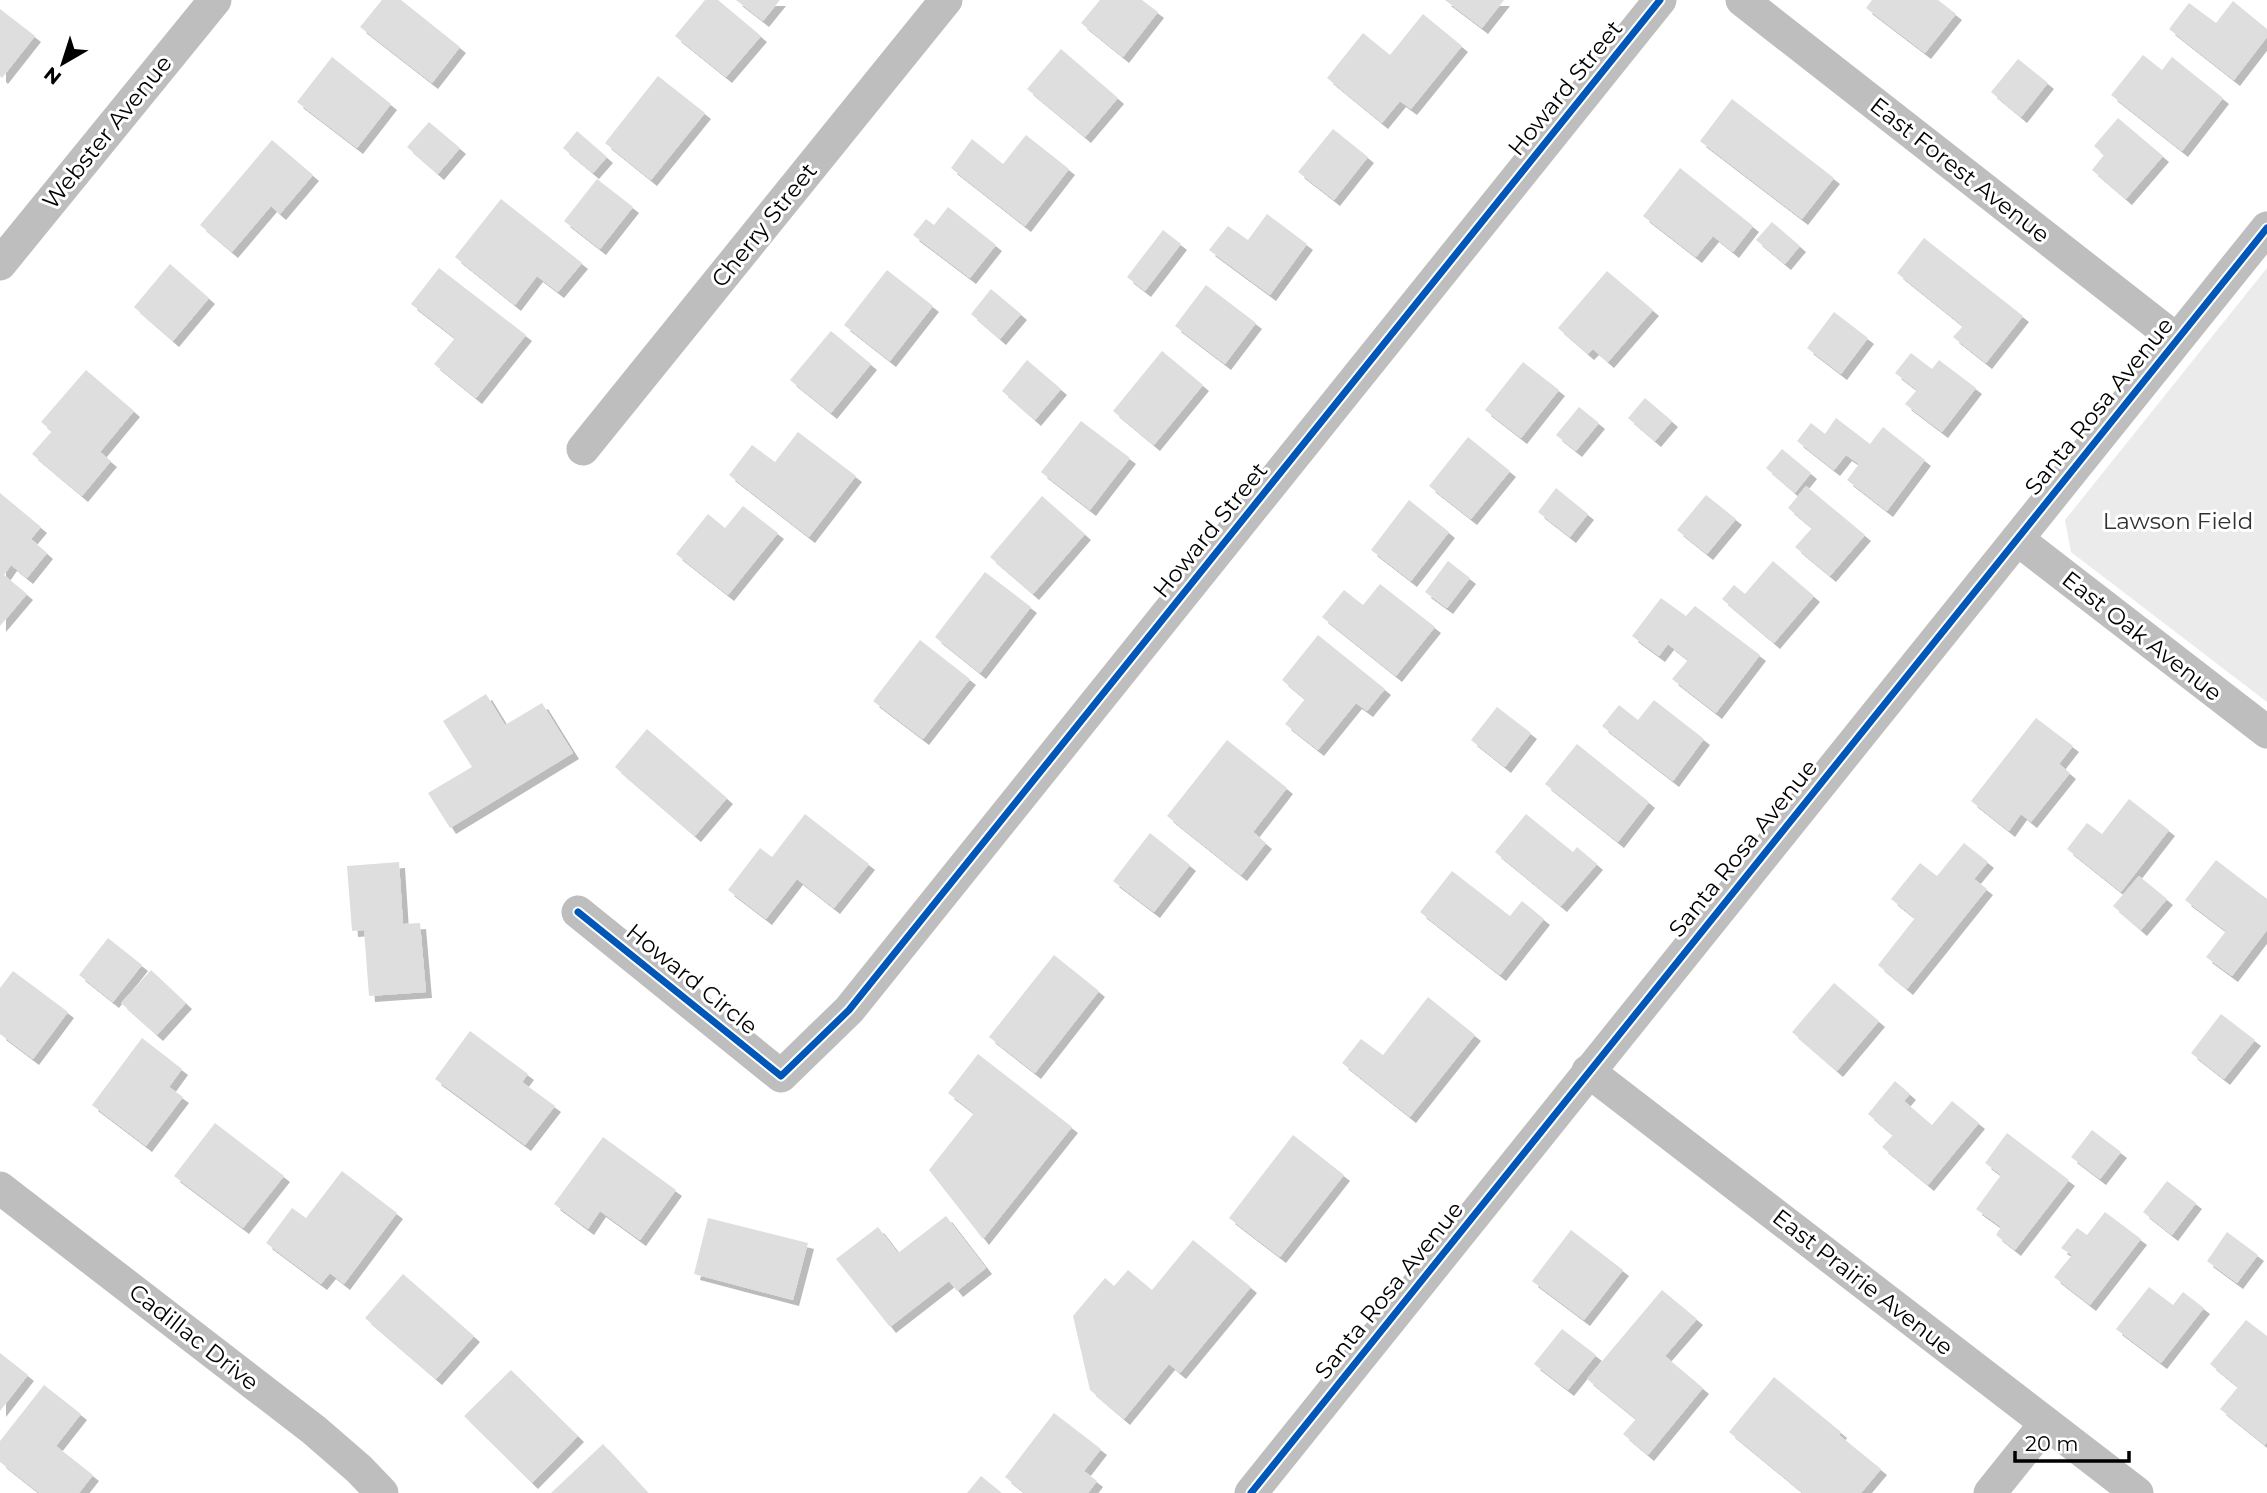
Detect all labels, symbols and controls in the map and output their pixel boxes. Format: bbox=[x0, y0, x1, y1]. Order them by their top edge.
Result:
street label: Howard Street bbox=[1502, 15, 1628, 161]
north arrow bbox=[28, 28, 98, 98]
street label: Webster Avenue bbox=[36, 49, 178, 215]
text: N bbox=[39, 62, 66, 90]
street label: East Forest Avenue bbox=[1865, 91, 2055, 249]
street label: Cherry Street bbox=[705, 157, 823, 293]
street label: Santa Rosa Avenue bbox=[2019, 312, 2179, 500]
street label: Howard Street bbox=[1147, 457, 1273, 603]
park label: Lawson Field bbox=[2103, 507, 2253, 535]
street label: East Oak Avenue bbox=[2057, 565, 2227, 707]
street label: Santa Rosa Avenue bbox=[1663, 754, 1823, 942]
street label: Howard Circle bbox=[621, 917, 763, 1041]
street label: Santa Rosa Avenue bbox=[1309, 1196, 1469, 1384]
street label: East Prairie Avenue bbox=[1767, 1203, 1959, 1361]
street label: Cadillac Drive bbox=[124, 1278, 264, 1396]
scale bar bbox=[2015, 1420, 2129, 1464]
text: 20 m bbox=[2025, 1431, 2079, 1456]

